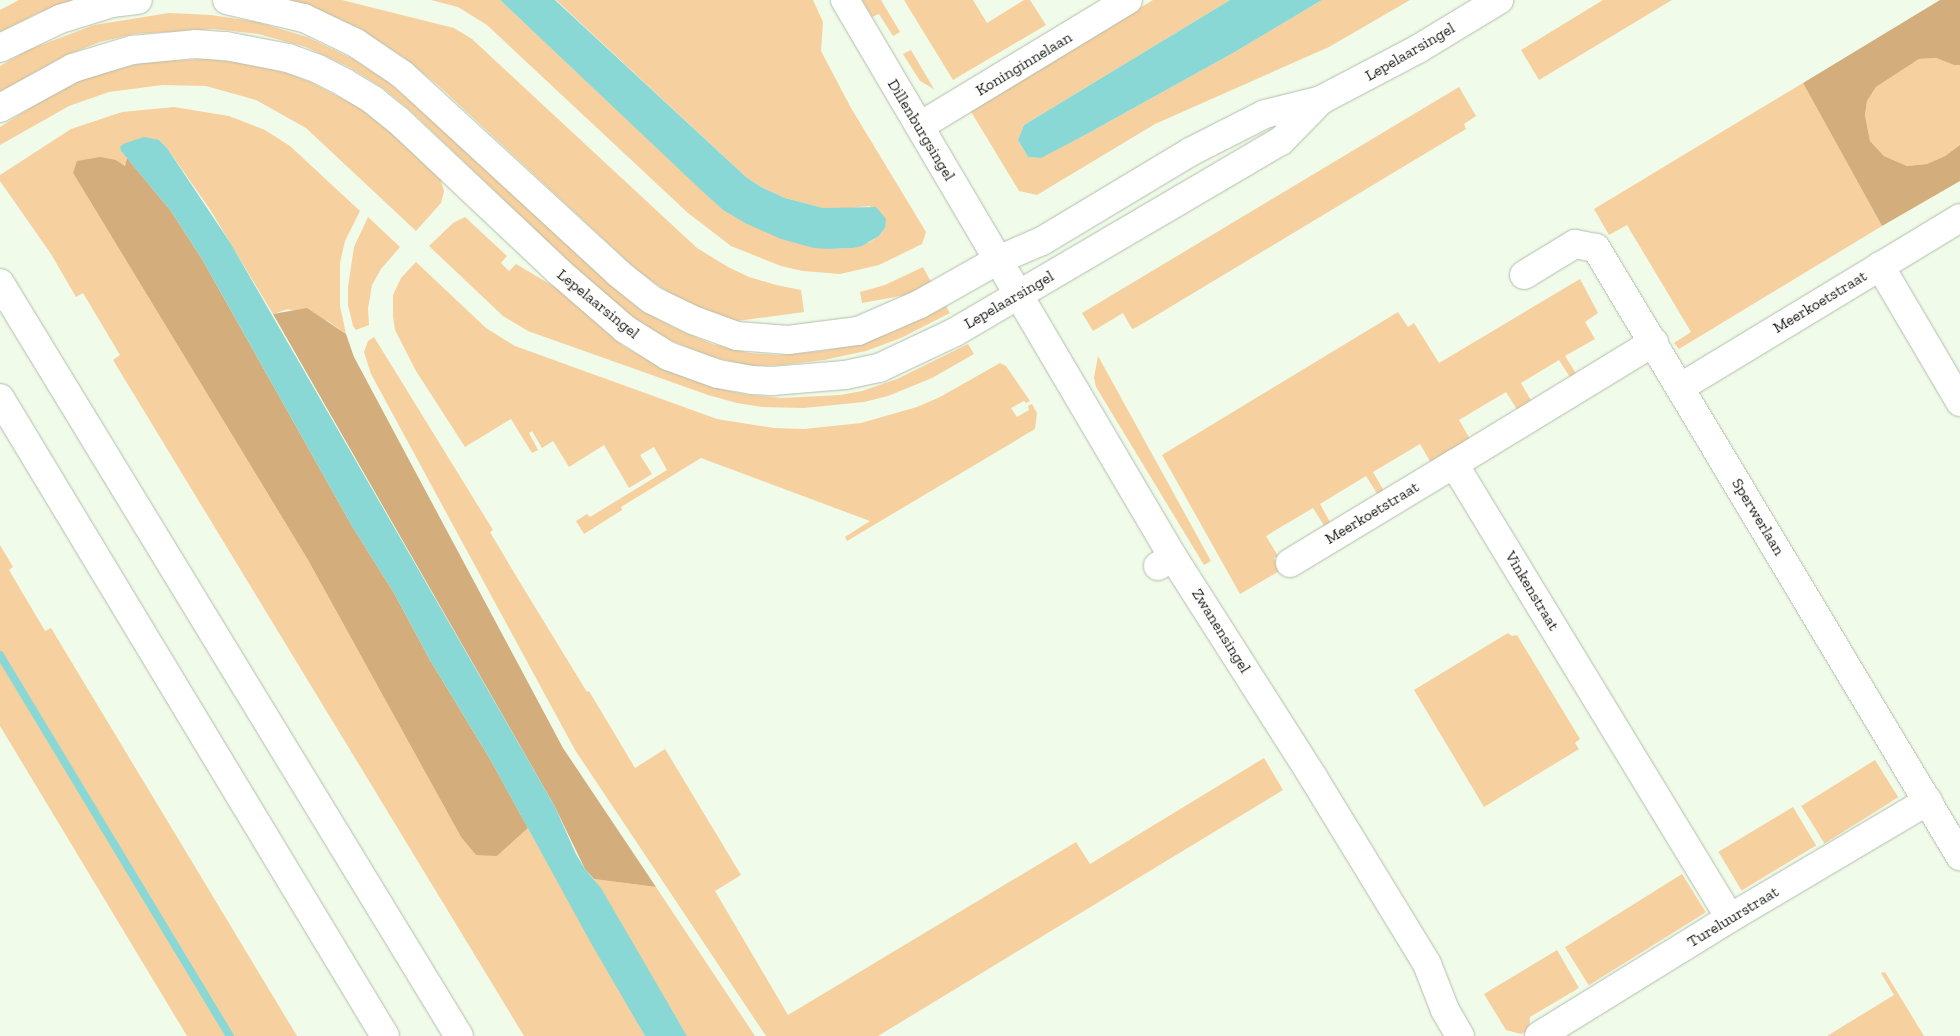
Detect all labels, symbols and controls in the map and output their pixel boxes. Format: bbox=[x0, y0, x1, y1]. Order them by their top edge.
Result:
street label: Lepelaarsingel bbox=[1362, 19, 1458, 85]
street label: Koninginnelaan bbox=[972, 28, 1076, 100]
street label: Dillenburgsingel bbox=[883, 76, 959, 184]
street label: Lepelaarsingel bbox=[553, 265, 643, 343]
street label: Meerkoetstraat bbox=[1770, 266, 1870, 338]
street label: Lepelaarsingel bbox=[961, 267, 1057, 333]
street label: Sperwerlaan bbox=[1727, 475, 1789, 559]
street label: Meerkoetstraat bbox=[1322, 477, 1422, 549]
street label: Vinkenstraat bbox=[1501, 548, 1563, 634]
street label: Zwanensingel bbox=[1187, 585, 1255, 677]
street label: Tureluurstraat bbox=[1684, 882, 1782, 952]

